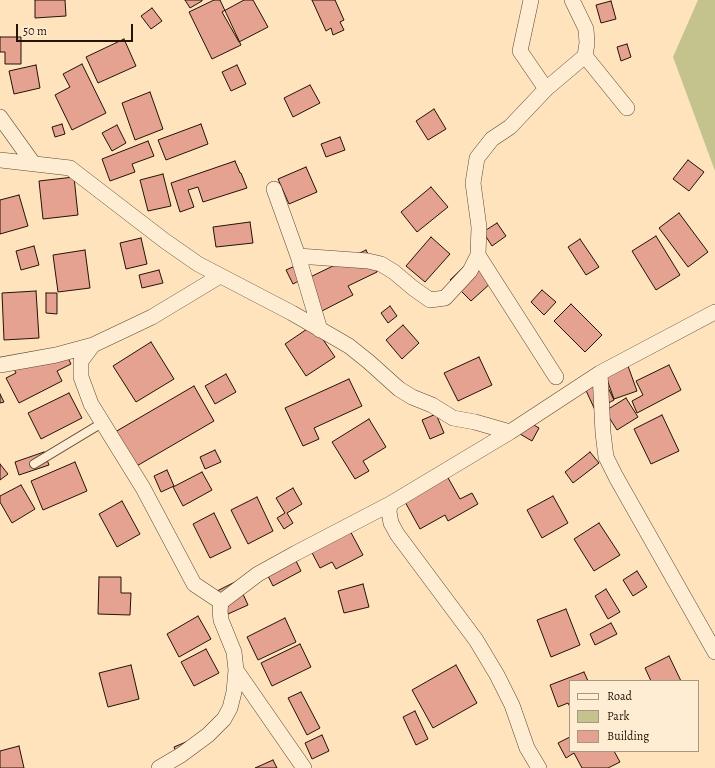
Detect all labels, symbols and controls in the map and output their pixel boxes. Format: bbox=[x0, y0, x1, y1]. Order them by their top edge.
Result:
scale bar bbox=[18, 16, 135, 42]
text: 50 m bbox=[23, 23, 47, 39]
legend bbox=[569, 680, 699, 752]
text: Road bbox=[607, 688, 632, 704]
text: Park bbox=[607, 708, 630, 724]
text: Building bbox=[607, 728, 649, 744]

